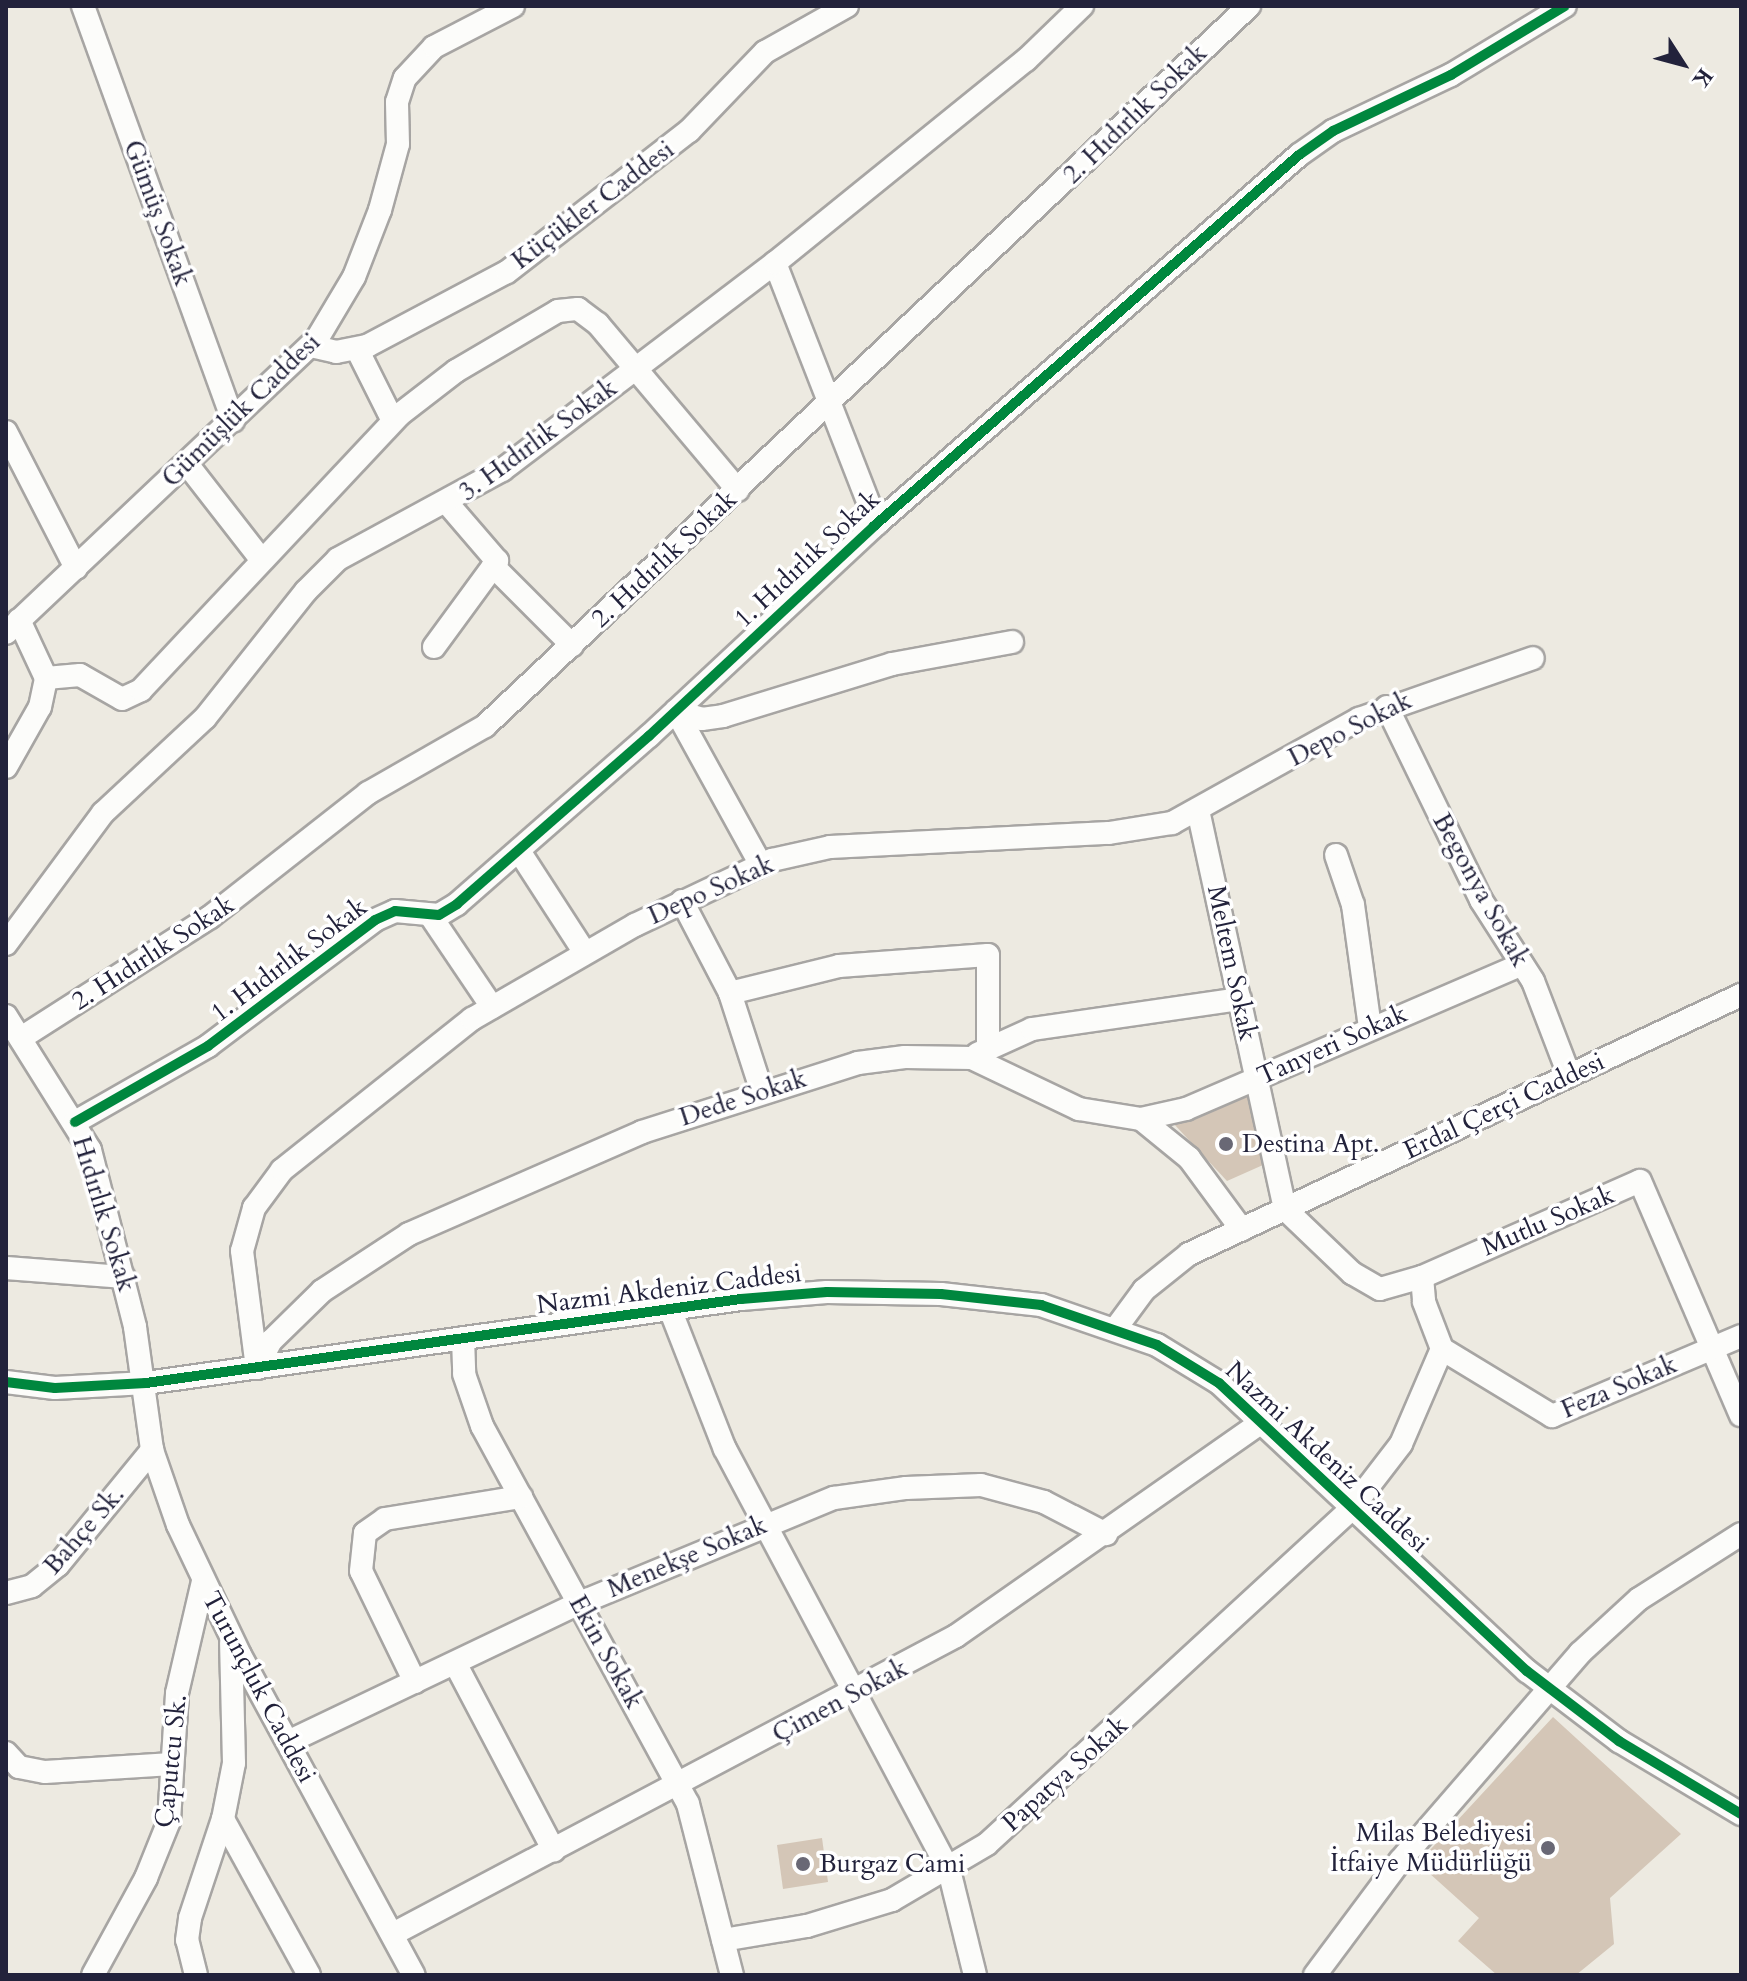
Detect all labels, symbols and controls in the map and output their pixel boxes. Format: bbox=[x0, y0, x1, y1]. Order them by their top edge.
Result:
north arrow bbox=[1643, 24, 1723, 104]
street label: 2. Hıdırlık Sokak bbox=[1057, 38, 1213, 190]
text: K bbox=[1685, 62, 1720, 94]
street label: Küçükler Caddesi bbox=[506, 134, 680, 276]
street label: Gümüş Sokak bbox=[117, 136, 199, 290]
street label: Gümüşlük Caddesi bbox=[155, 326, 327, 494]
street label: 3. Hıdırlık Sokak bbox=[453, 372, 623, 508]
street label: 2. Hıdırlık Sokak bbox=[585, 484, 743, 634]
street label: 1. Hıdırlık Sokak bbox=[728, 484, 886, 634]
street label: Depo Sokak bbox=[1283, 685, 1417, 773]
street label: Begonya Sokak bbox=[1426, 808, 1536, 972]
street label: Depo Sokak bbox=[643, 849, 779, 931]
street label: Meltem Sokak bbox=[1200, 882, 1264, 1044]
street label: 2. Hıdırlık Sokak bbox=[66, 889, 240, 1017]
street label: 1. Hıdırlık Sokak bbox=[205, 891, 373, 1029]
street label: Tanyeri Sokak bbox=[1252, 998, 1412, 1092]
street label: Erdal Çerçi Caddesi bbox=[1399, 1046, 1609, 1166]
street label: Dede Sokak bbox=[676, 1063, 810, 1133]
place label: Destina Apt. bbox=[1242, 1128, 1379, 1160]
street label: Hıdırlık Sokak bbox=[66, 1133, 142, 1295]
marker: Destina Apt. bbox=[1217, 1135, 1235, 1153]
street label: Mutlu Sokak bbox=[1477, 1179, 1619, 1263]
street label: Nazmi Akdeniz Caddesi bbox=[535, 1257, 803, 1321]
street label: Feza Sokak bbox=[1556, 1349, 1682, 1425]
street label: Nazmi Akdeniz Caddesi bbox=[1219, 1355, 1435, 1559]
street label: Bahçe Sk. bbox=[37, 1479, 131, 1581]
street label: Menekşe Sokak bbox=[602, 1509, 772, 1605]
street label: Turunçluk Caddesi bbox=[195, 1586, 323, 1788]
street label: Ekin Sokak bbox=[562, 1590, 650, 1714]
street label: Çimen Sokak bbox=[767, 1652, 913, 1750]
street label: Çaputcu Sk. bbox=[148, 1693, 194, 1829]
street label: Papatya Sokak bbox=[996, 1710, 1134, 1838]
place label: Milas Belediyesi İtfaiye Müdürlüğü bbox=[1330, 1817, 1532, 1878]
marker: Milas Belediyesi İtfaiye Müdürlüğü bbox=[1539, 1839, 1557, 1857]
place label: Burgaz Cami bbox=[819, 1848, 965, 1880]
marker: Burgaz Cami bbox=[794, 1855, 812, 1873]

